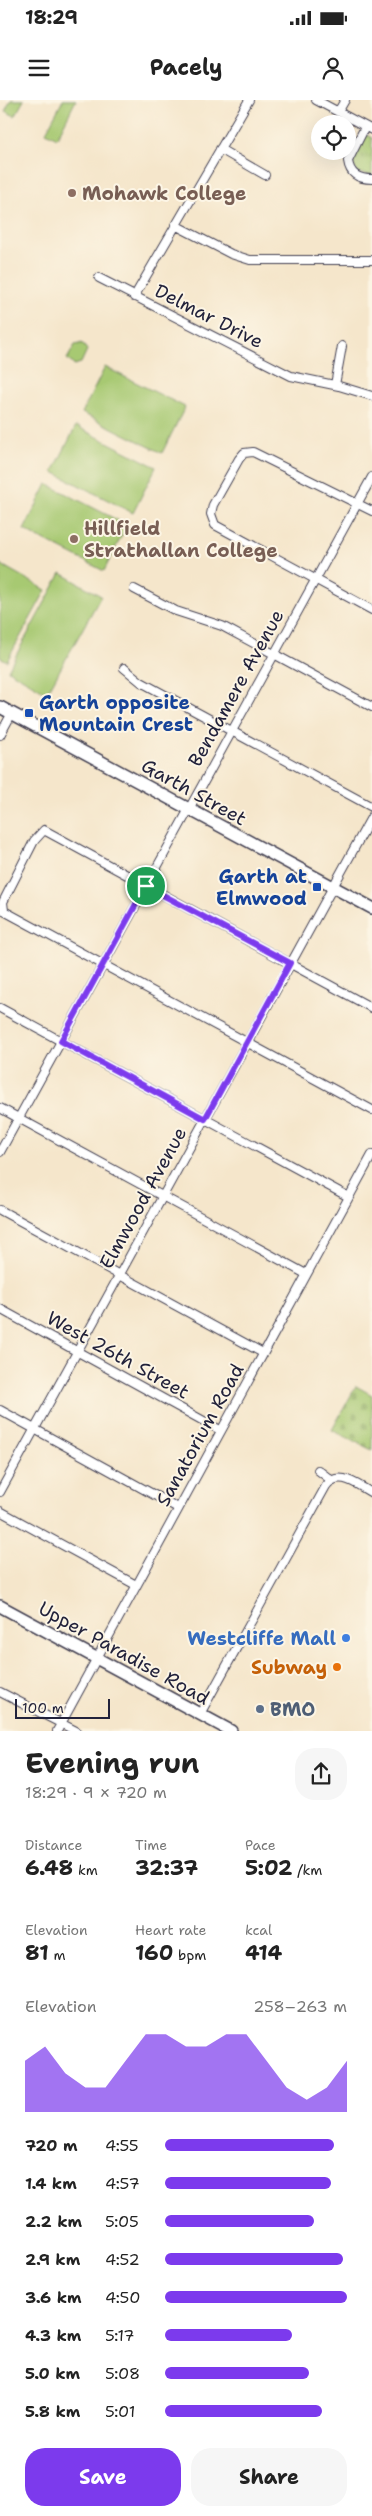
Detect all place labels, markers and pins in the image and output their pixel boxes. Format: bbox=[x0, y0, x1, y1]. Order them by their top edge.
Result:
place label: Mohawk College bbox=[82, 181, 246, 206]
marker: Mohawk College bbox=[66, 187, 78, 199]
place label: Hillfield Strathallan College bbox=[84, 516, 278, 563]
marker: Hillfield Strathallan College bbox=[68, 533, 80, 545]
place label: Garth opposite Mountain Crest bbox=[39, 690, 193, 737]
marker: Garth opposite Mountain Crest bbox=[23, 707, 35, 719]
place label: Garth at Elmwood bbox=[216, 864, 307, 911]
pin bbox=[125, 865, 167, 907]
marker: Garth at Elmwood bbox=[311, 881, 323, 893]
place label: Westcliffe Mall bbox=[187, 1626, 336, 1651]
marker: Westcliffe Mall bbox=[340, 1632, 352, 1644]
place label: Subway bbox=[251, 1655, 327, 1680]
marker: Subway bbox=[331, 1661, 343, 1673]
place label: BMO bbox=[270, 1697, 315, 1722]
marker: BMO bbox=[254, 1703, 266, 1715]

